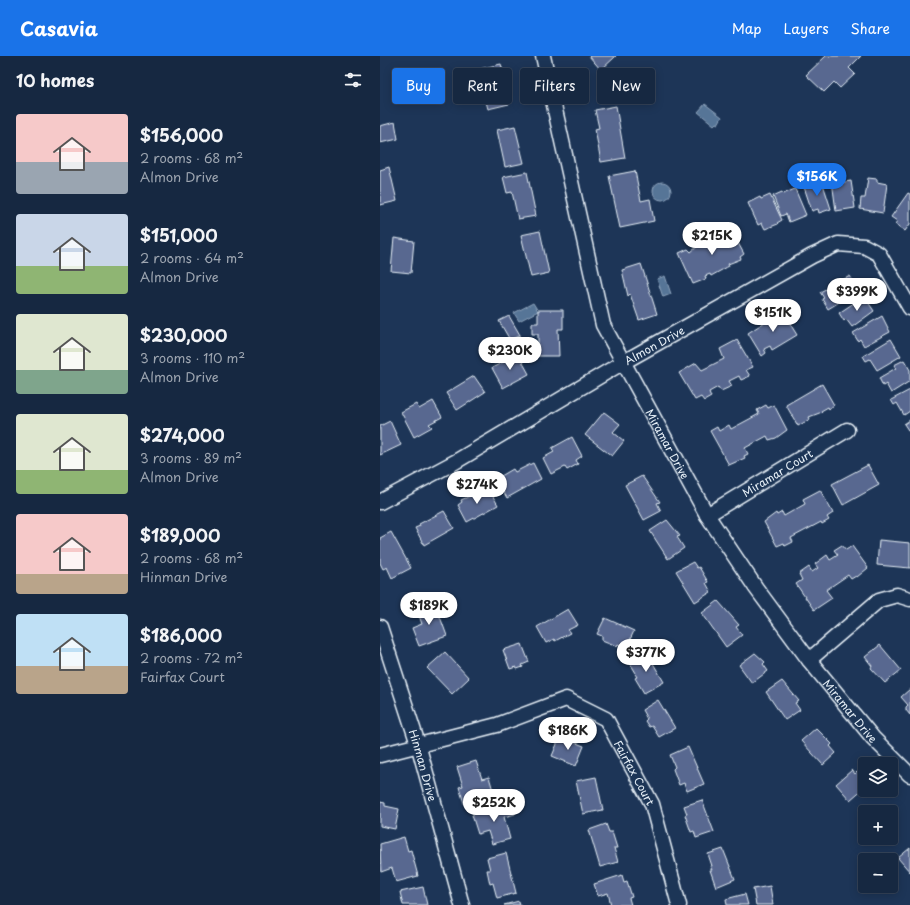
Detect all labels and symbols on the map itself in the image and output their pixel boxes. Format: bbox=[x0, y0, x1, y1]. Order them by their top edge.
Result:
pin: $156K bbox=[789, 163, 845, 197]
pin: $215K bbox=[684, 222, 740, 256]
pin: $399K bbox=[829, 278, 885, 312]
pin: $151K bbox=[745, 299, 801, 333]
street label: Almon Drive bbox=[621, 321, 687, 369]
pin: $230K bbox=[482, 337, 538, 371]
street label: Miramar Drive bbox=[642, 406, 694, 482]
street label: Miramar Court bbox=[739, 444, 816, 500]
pin: $274K bbox=[449, 471, 505, 505]
pin: $189K bbox=[401, 592, 457, 626]
pin: $377K bbox=[618, 639, 674, 673]
street label: Miramar Drive bbox=[819, 675, 882, 747]
pin: $186K bbox=[540, 717, 596, 751]
street label: Hinman Drive bbox=[405, 727, 442, 803]
street label: Fairfax Court bbox=[610, 737, 660, 808]
pin: $252K bbox=[466, 789, 522, 823]

